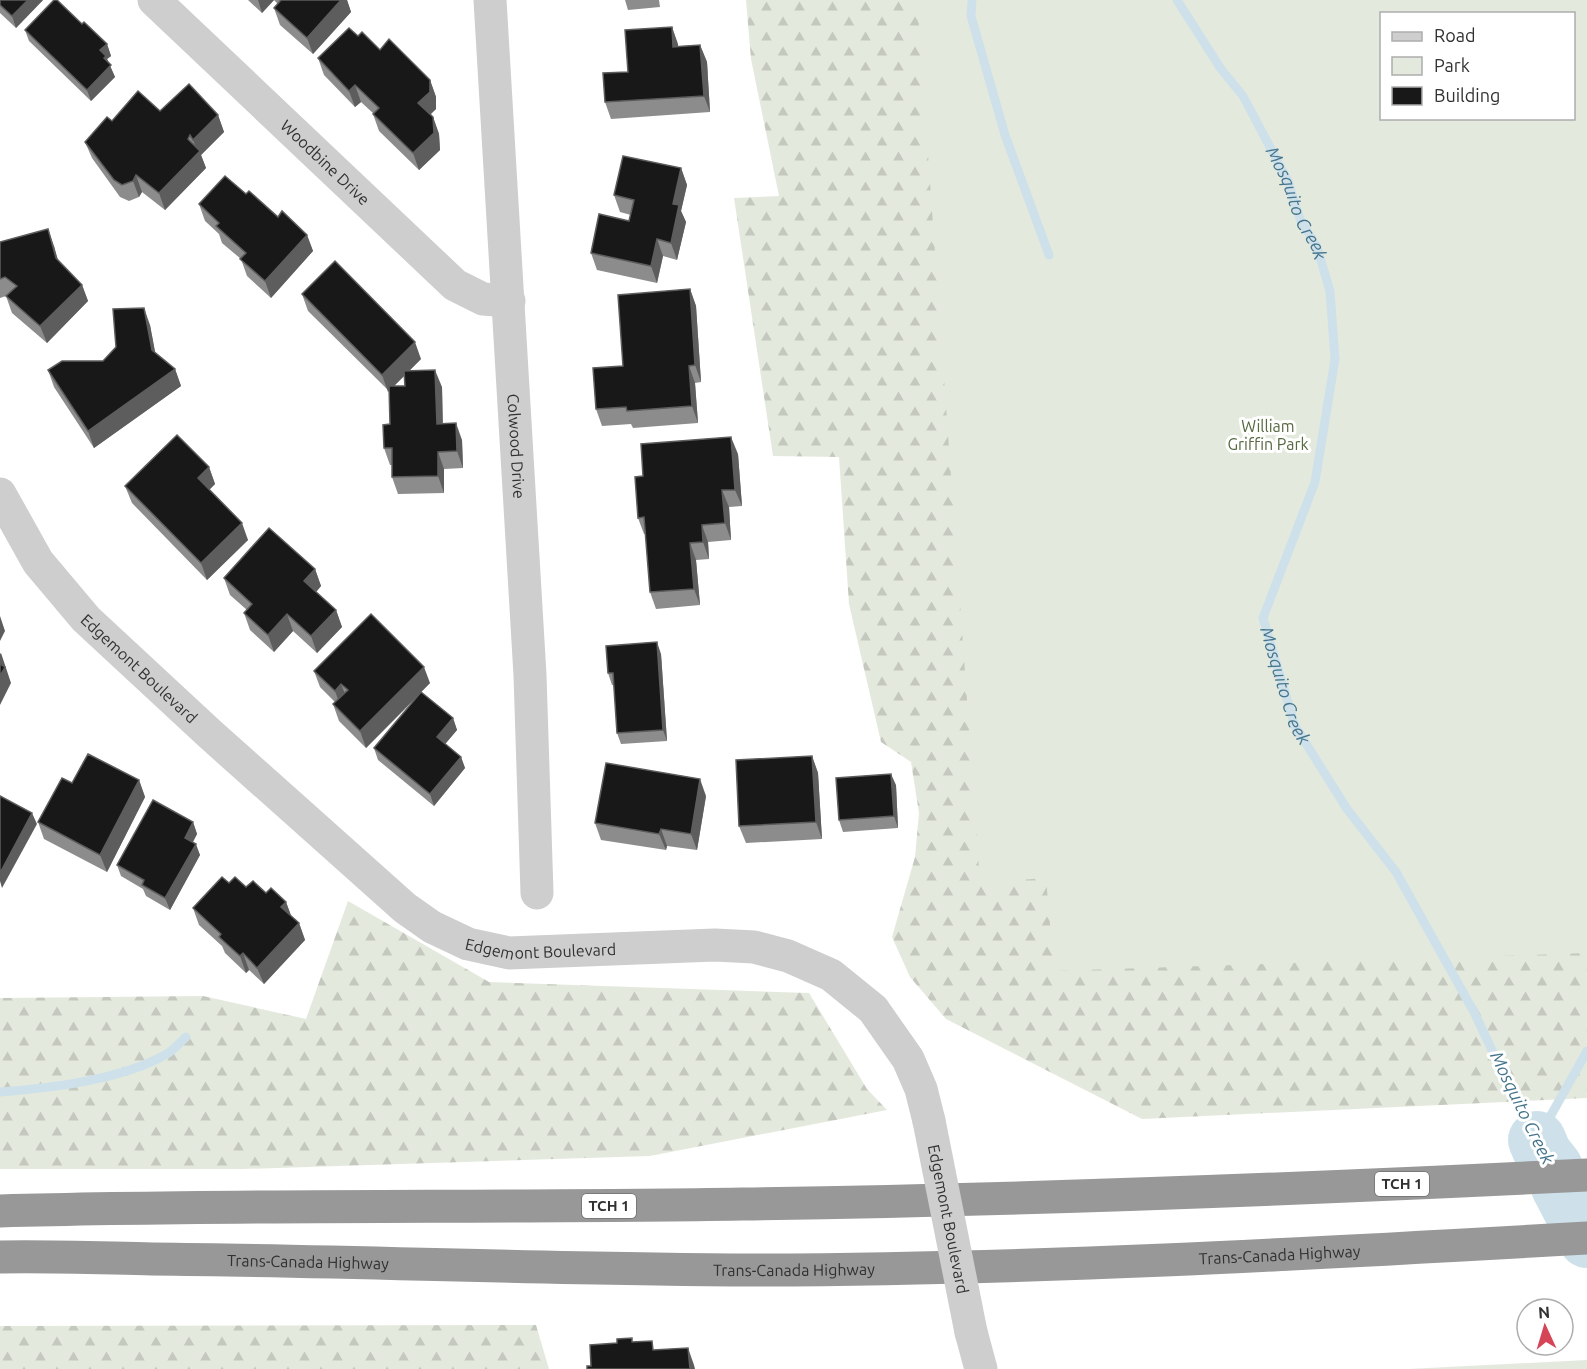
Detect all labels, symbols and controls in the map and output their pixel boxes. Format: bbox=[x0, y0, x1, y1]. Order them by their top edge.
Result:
legend bbox=[1380, 12, 1575, 120]
text: Road bbox=[1434, 25, 1476, 45]
text: Park bbox=[1434, 55, 1470, 75]
text: Building bbox=[1434, 85, 1500, 105]
street label: Woodbine Drive bbox=[277, 116, 373, 208]
water label: Mosquito Creek bbox=[1263, 143, 1331, 263]
street label: Colwood Drive bbox=[504, 393, 529, 499]
park label: William Griffin Park bbox=[1227, 417, 1309, 453]
street label: Edgemont Boulevard bbox=[77, 610, 201, 727]
water label: Mosquito Creek bbox=[1257, 624, 1315, 748]
street label: Edgemont Boulevard bbox=[464, 935, 616, 963]
water label: Mosquito Creek bbox=[1487, 1048, 1559, 1168]
street label: Edgemont Boulevard bbox=[925, 1143, 972, 1295]
road number: TCH 1 bbox=[1375, 1172, 1429, 1196]
road number: TCH 1 bbox=[582, 1194, 636, 1218]
street label: Trans-Canada Highway bbox=[1198, 1242, 1361, 1268]
street label: Trans-Canada Highway bbox=[227, 1251, 389, 1272]
street label: Trans-Canada Highway bbox=[713, 1260, 875, 1279]
north arrow bbox=[1515, 1297, 1575, 1357]
text: N bbox=[1537, 1303, 1551, 1321]

